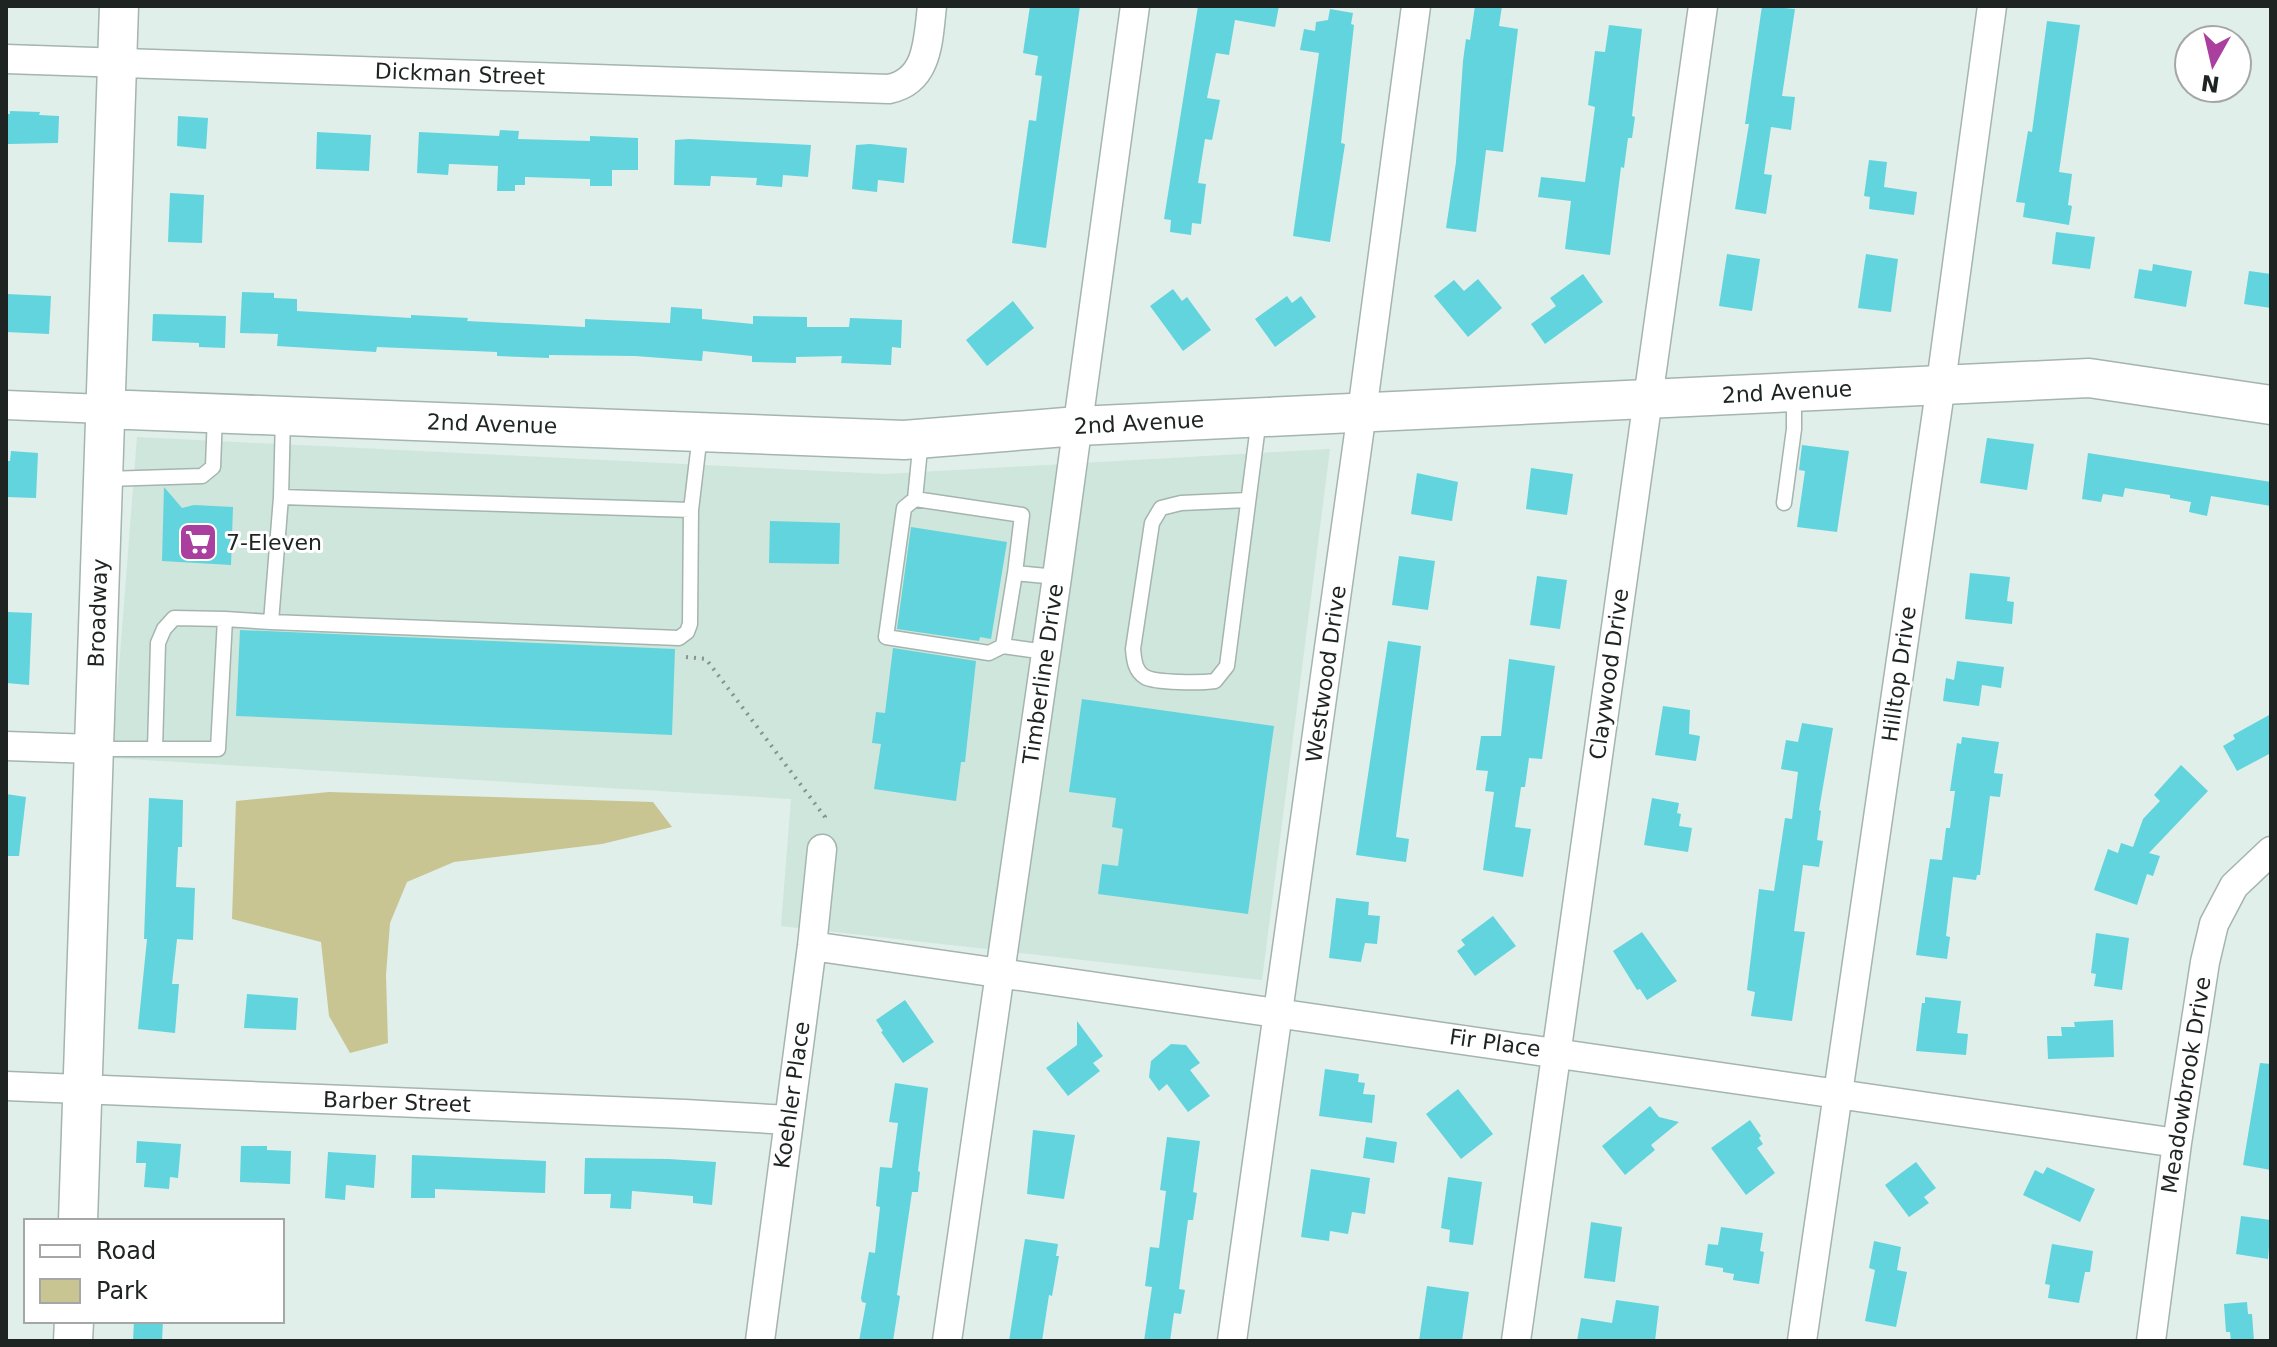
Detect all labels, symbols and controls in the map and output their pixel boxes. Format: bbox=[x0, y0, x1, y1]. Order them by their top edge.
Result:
north arrow bbox=[2173, 24, 2253, 104]
street label: Dickman Street bbox=[374, 59, 546, 89]
text: N bbox=[2199, 70, 2221, 97]
street label: 2nd Avenue bbox=[1721, 376, 1853, 408]
street label: 2nd Avenue bbox=[1073, 407, 1205, 439]
street label: 2nd Avenue bbox=[426, 409, 558, 439]
supermarket icon: 7-Eleven bbox=[177, 521, 219, 563]
place label: 7-Eleven bbox=[226, 530, 322, 555]
street label: Broadway bbox=[84, 558, 112, 668]
street label: Timberline Drive bbox=[1018, 582, 1068, 767]
street label: Westwood Drive bbox=[1301, 584, 1351, 764]
street label: Claywood Drive bbox=[1585, 587, 1633, 761]
street label: Hilltop Drive bbox=[1877, 605, 1921, 743]
street label: Meadowbrook Drive bbox=[2157, 975, 2215, 1195]
street label: Koehler Place bbox=[769, 1020, 815, 1170]
street label: Fir Place bbox=[1448, 1024, 1542, 1062]
street label: Barber Street bbox=[323, 1087, 472, 1117]
legend bbox=[24, 1219, 284, 1323]
text: Road bbox=[96, 1237, 156, 1265]
text: Park bbox=[96, 1277, 148, 1305]

